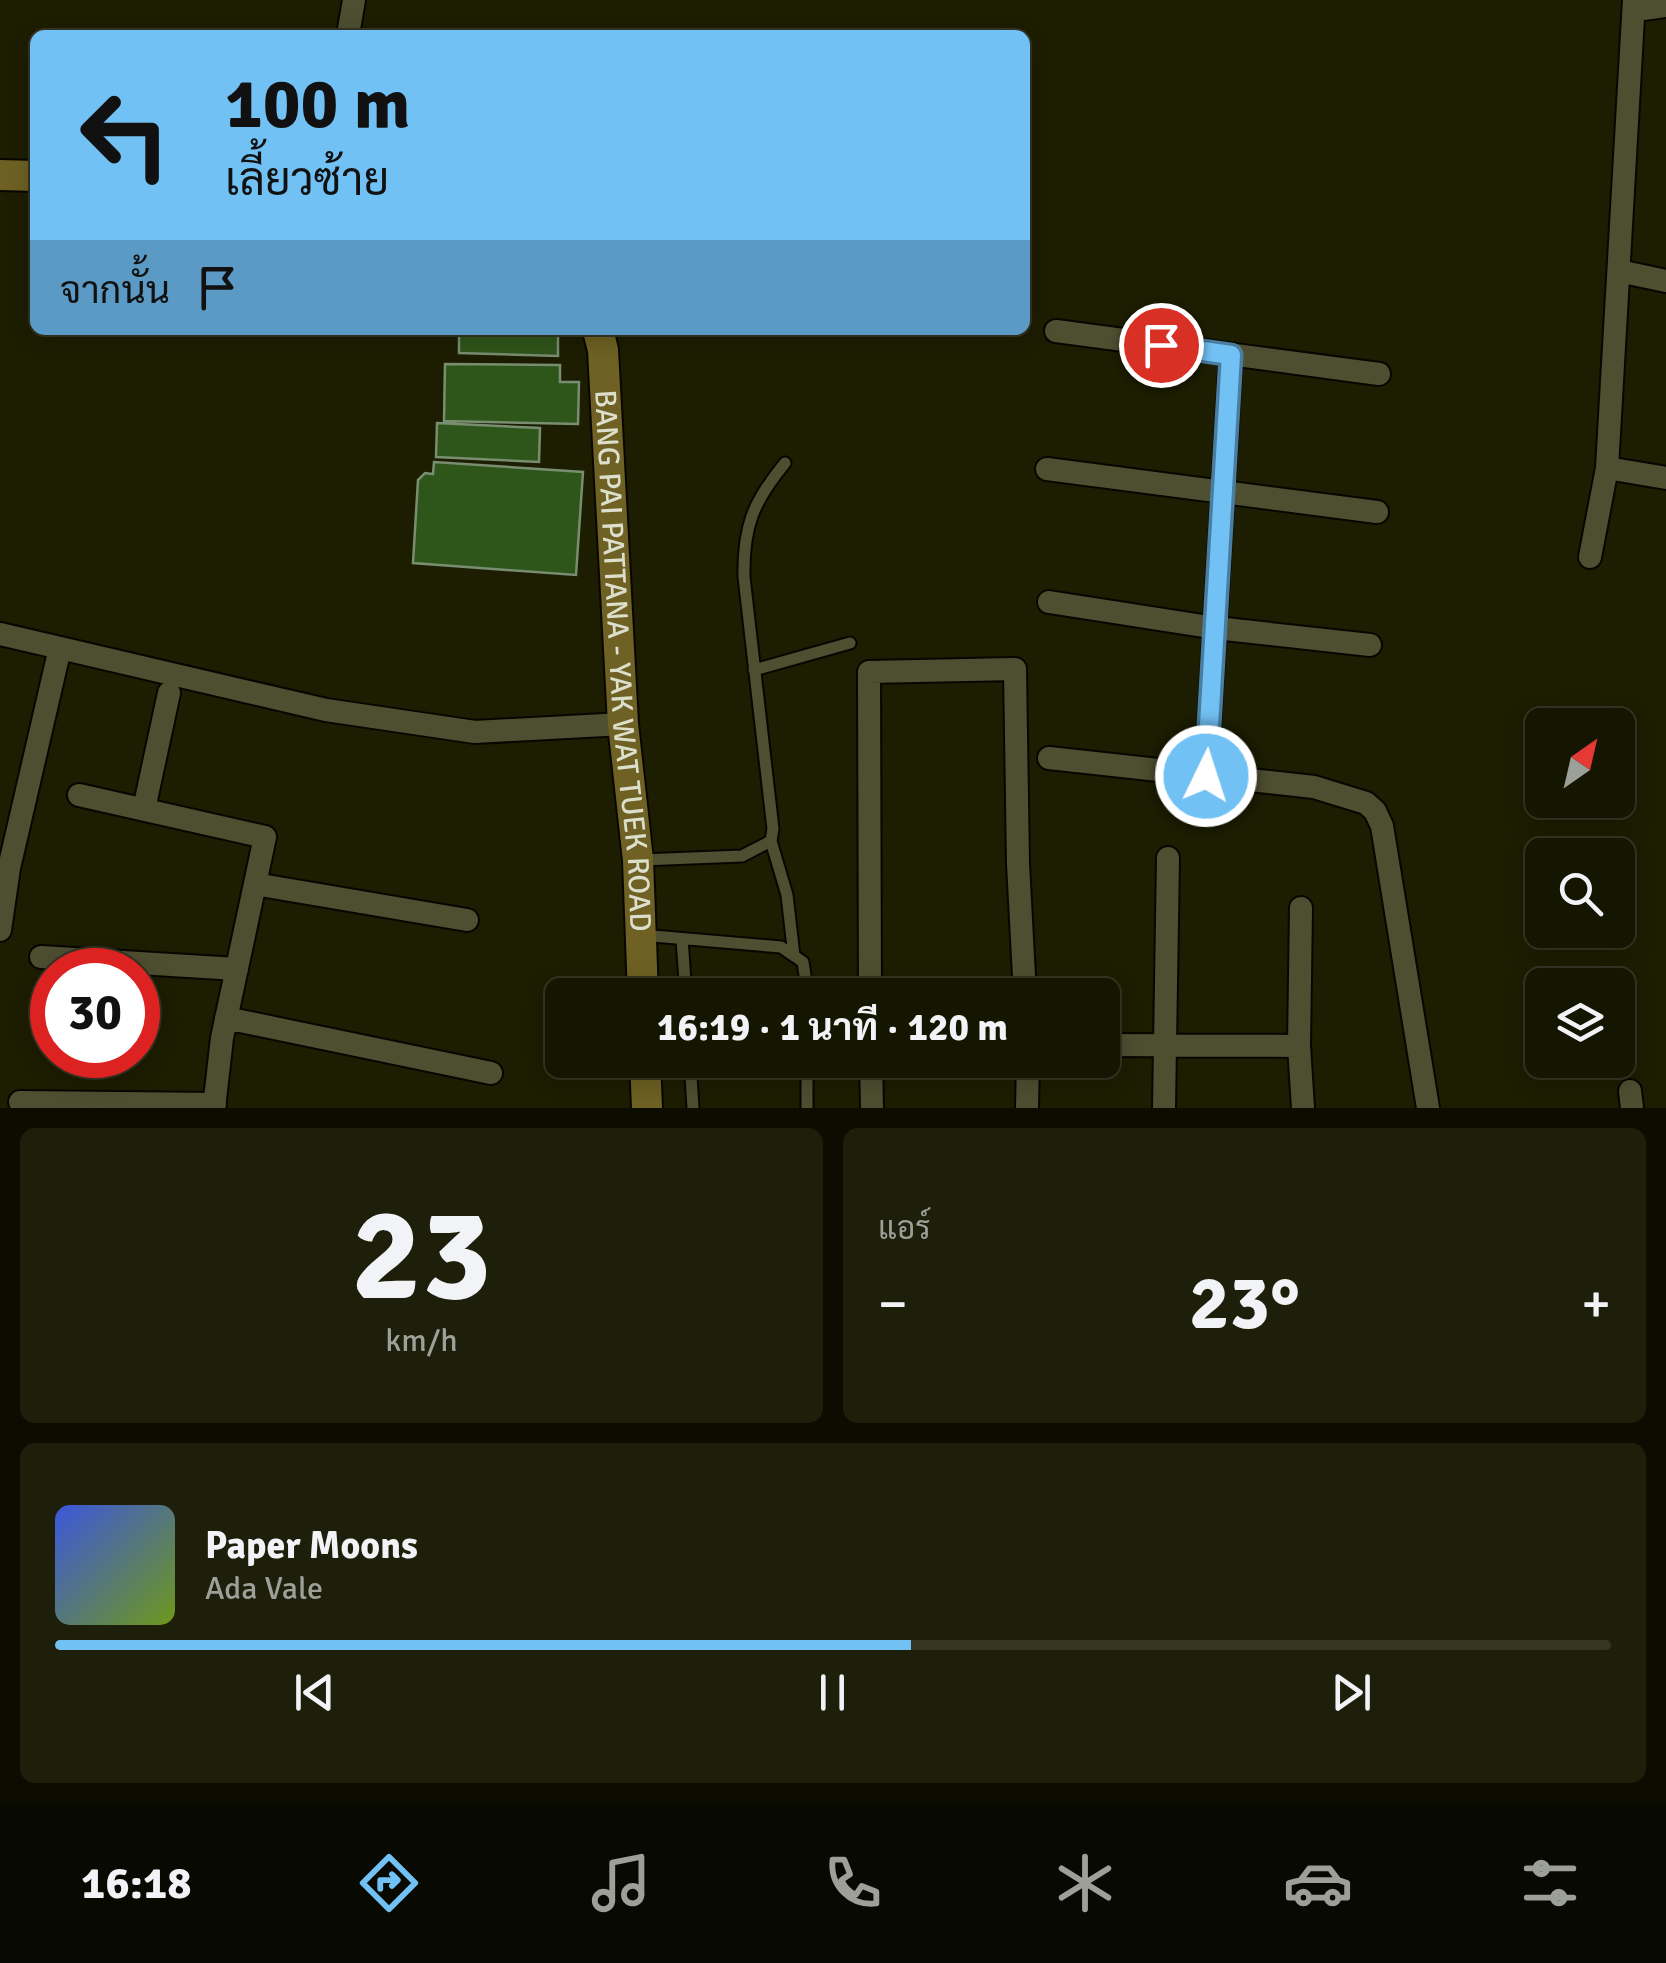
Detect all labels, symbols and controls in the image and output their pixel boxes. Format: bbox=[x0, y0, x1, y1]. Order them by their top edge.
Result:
text: 100 m bbox=[225, 61, 410, 147]
icon: left bbox=[60, 70, 190, 200]
text: เลี้ยวซ้าย bbox=[225, 153, 389, 208]
icon: arrive bbox=[190, 260, 245, 315]
text: จากนั้น bbox=[60, 267, 170, 314]
pin bbox=[1119, 303, 1204, 388]
icon: arrive bbox=[1134, 318, 1189, 373]
street label: BANG PAI PATTANA - YAK WAT TUEK ROAD bbox=[586, 389, 659, 932]
north arrow bbox=[1525, 708, 1635, 818]
map controls bbox=[1525, 708, 1635, 1078]
position arrow bbox=[1154, 724, 1258, 828]
button: search bbox=[1525, 838, 1635, 948]
speed limit sign: 30 bbox=[30, 948, 160, 1078]
button: layers bbox=[1525, 968, 1635, 1078]
text: 16:19 · 1 นาที · 120 m bbox=[657, 1004, 1008, 1051]
text: 23 bbox=[351, 1176, 492, 1336]
text: แอร์ bbox=[878, 1209, 931, 1248]
text: 23° bbox=[1189, 1257, 1300, 1350]
text: − bbox=[878, 1270, 908, 1338]
text: + bbox=[1581, 1270, 1611, 1338]
text: km/h bbox=[385, 1321, 458, 1360]
text: Paper Moons bbox=[205, 1522, 418, 1569]
text: Ada Vale bbox=[205, 1569, 323, 1608]
icon: previous bbox=[287, 1665, 342, 1720]
icon: pause bbox=[805, 1665, 860, 1720]
icon: next bbox=[1324, 1665, 1379, 1720]
icon: directions bbox=[354, 1848, 424, 1918]
icon: music bbox=[586, 1848, 656, 1918]
icon: phone bbox=[818, 1848, 888, 1918]
icon: climate bbox=[1050, 1848, 1120, 1918]
icon: car bbox=[1283, 1848, 1353, 1918]
icon: filters bbox=[1515, 1848, 1585, 1918]
text: 16:18 bbox=[81, 1856, 192, 1911]

